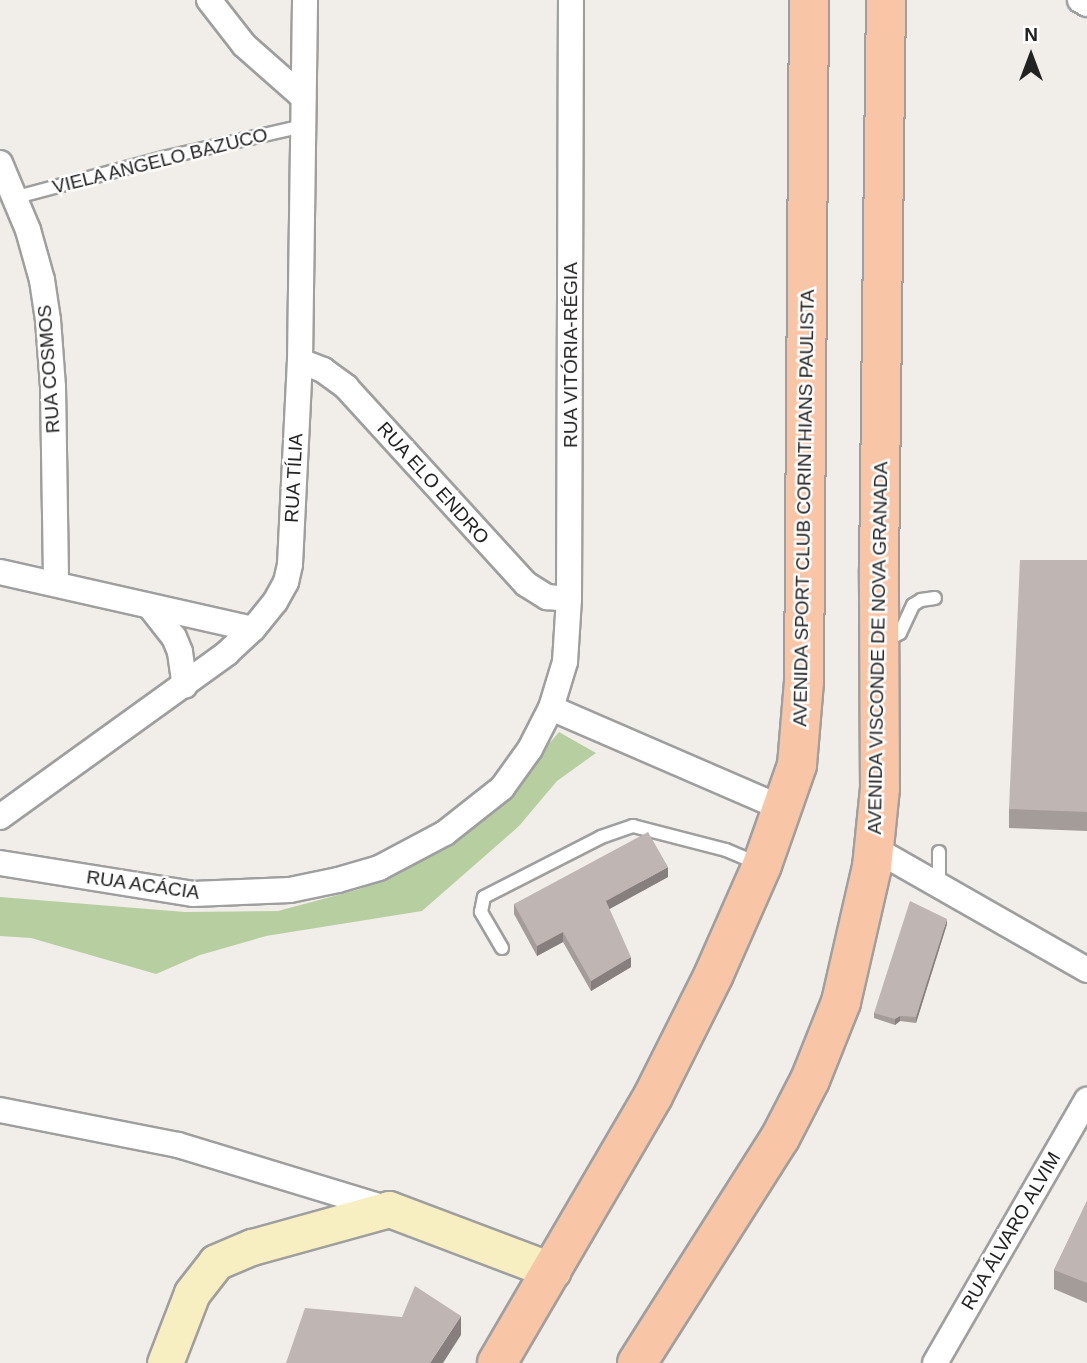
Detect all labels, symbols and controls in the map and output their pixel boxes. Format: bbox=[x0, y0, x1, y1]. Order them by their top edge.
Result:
north arrow bbox=[996, 21, 1066, 91]
text: N bbox=[1024, 24, 1038, 45]
street label: VIELA ANGELO BAZUCO bbox=[49, 123, 271, 199]
street label: RUA VITÓRIA-RÉGIA bbox=[560, 262, 582, 448]
street label: AVENIDA SPORT CLUB CORINTHIANS PAULISTA bbox=[789, 288, 819, 728]
street label: RUA COSMOS bbox=[33, 303, 65, 435]
street label: RUA ELO ENDRO bbox=[372, 417, 494, 549]
street label: RUA TÍLIA bbox=[280, 432, 308, 524]
street label: AVENIDA VISCONDE DE NOVA GRANADA bbox=[863, 460, 893, 836]
street label: RUA ACÁCIA bbox=[84, 866, 202, 904]
street label: RUA ÁLVARO ALVIM bbox=[956, 1147, 1066, 1315]

